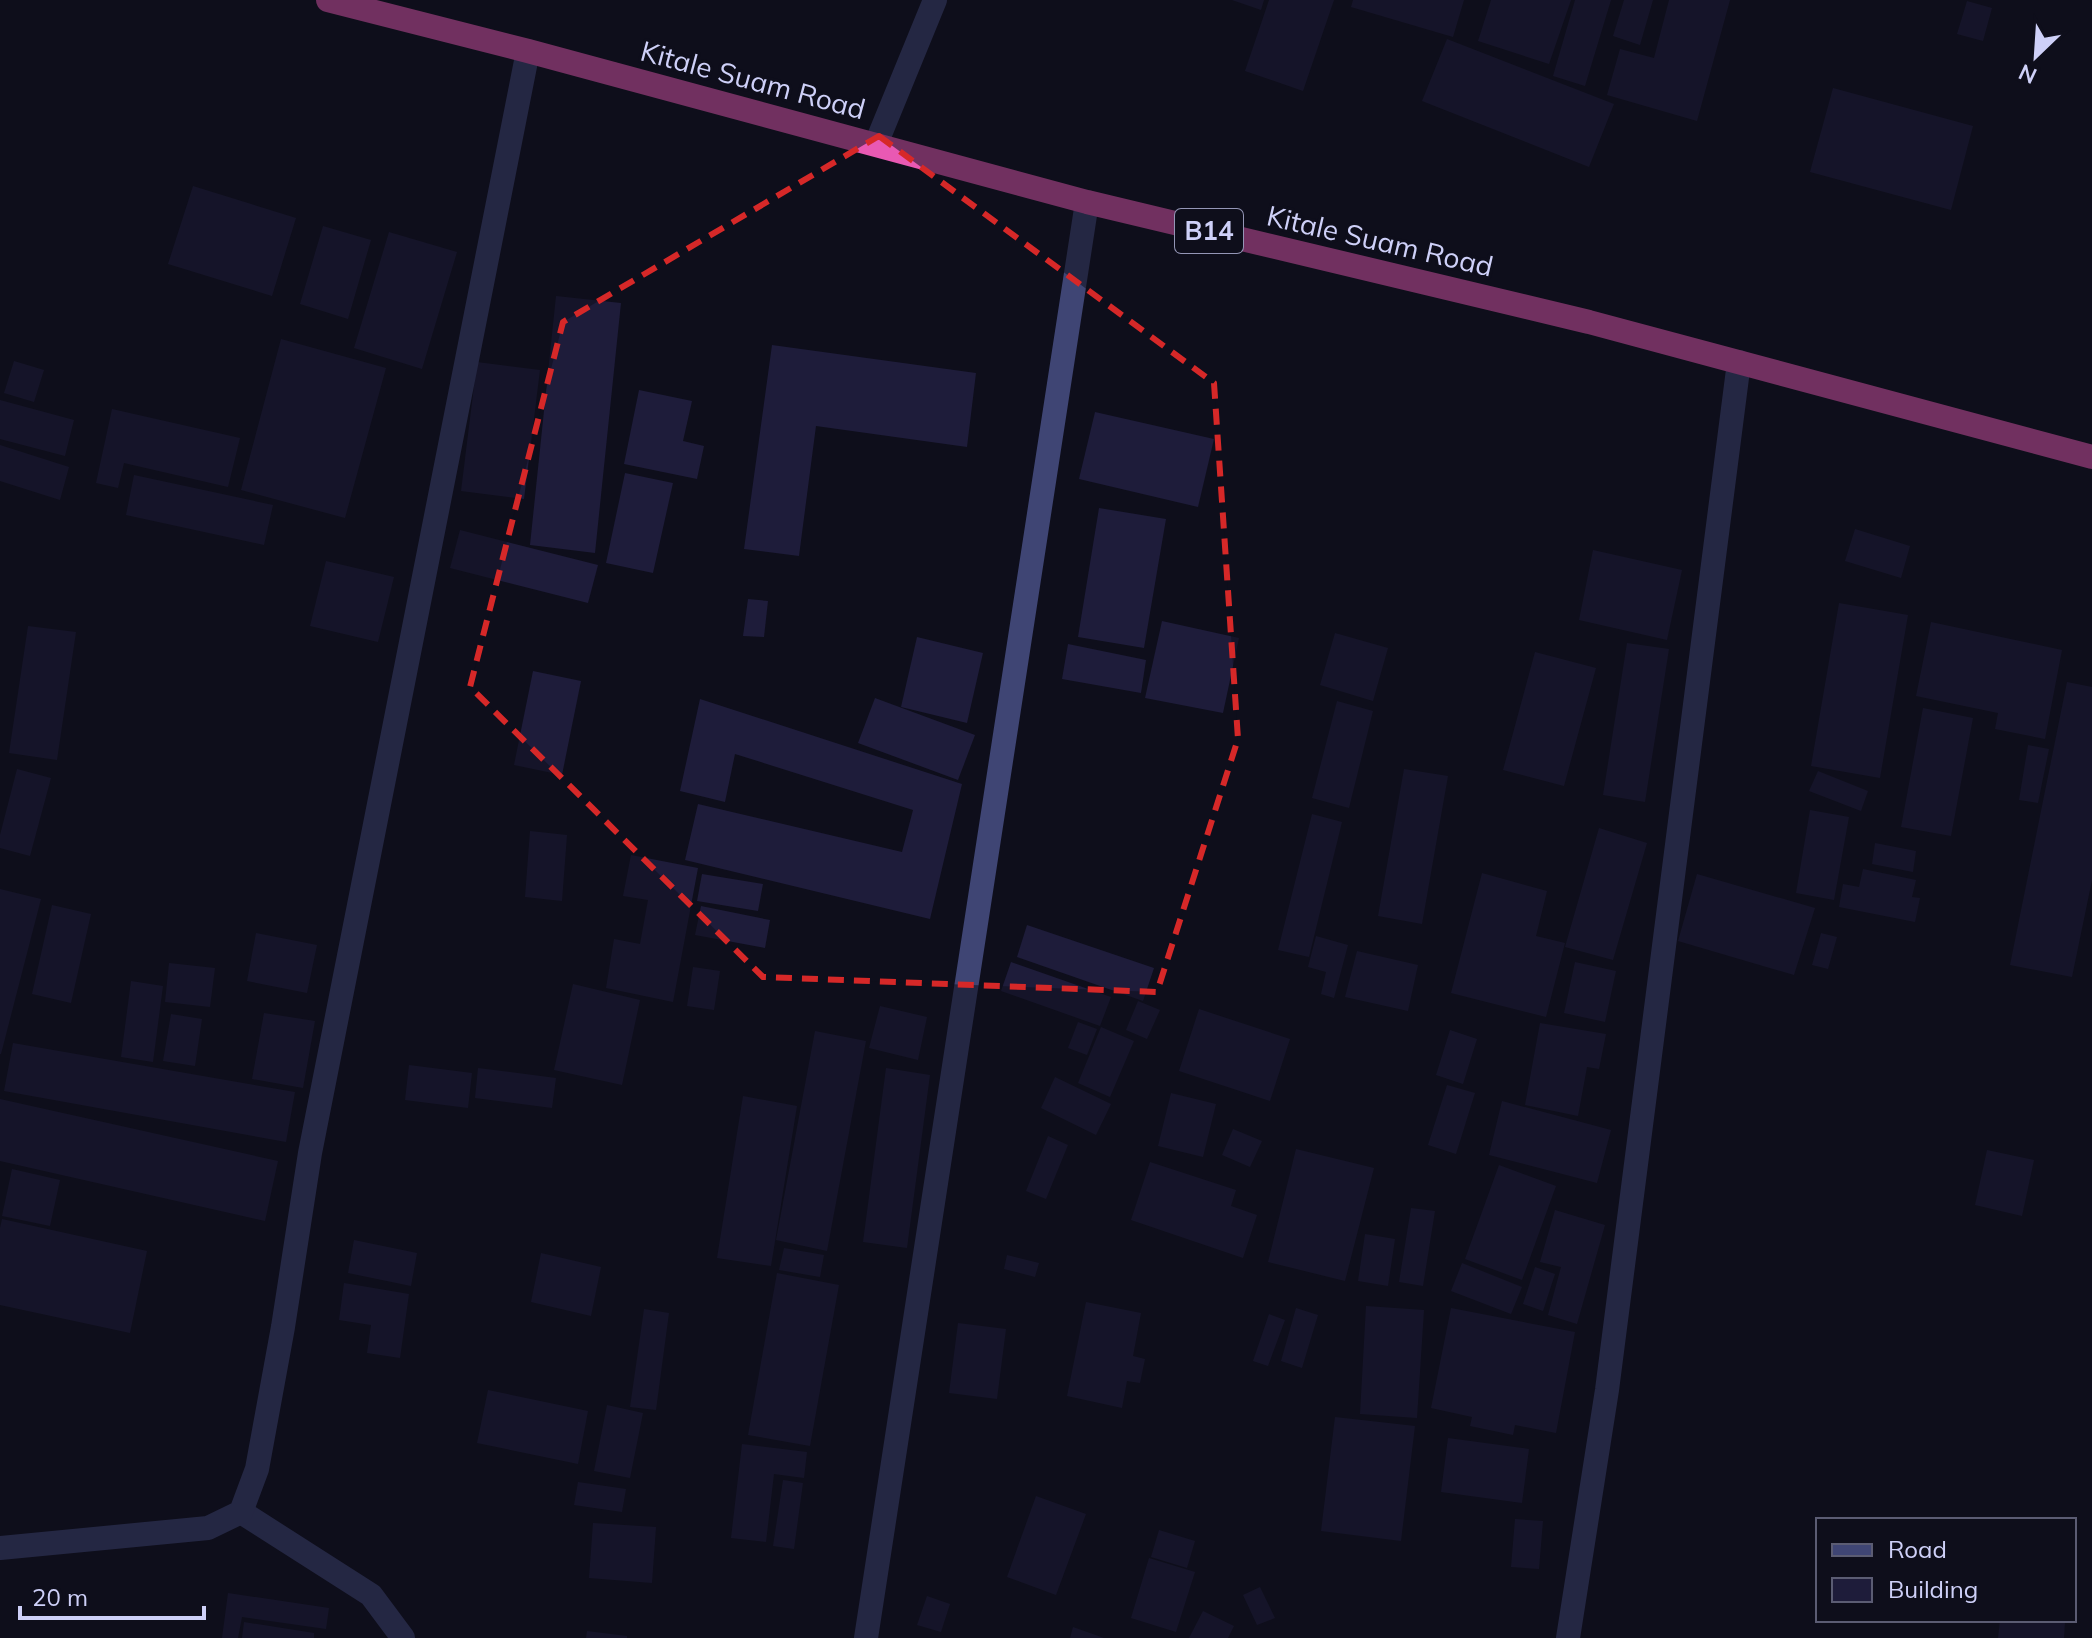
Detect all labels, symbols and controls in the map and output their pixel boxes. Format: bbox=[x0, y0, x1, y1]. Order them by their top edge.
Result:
north arrow bbox=[1996, 16, 2076, 96]
street label: Kitale Suam Road bbox=[637, 33, 869, 126]
text: N bbox=[2014, 58, 2041, 90]
street label: Kitale Suam Road bbox=[1264, 197, 1497, 284]
road number: B14 bbox=[1175, 209, 1243, 253]
legend bbox=[1816, 1518, 2076, 1622]
text: Road bbox=[1888, 1534, 1947, 1564]
scale bar bbox=[20, 1570, 204, 1620]
text: Building bbox=[1888, 1574, 1978, 1604]
text: 20 m bbox=[32, 1582, 88, 1612]

